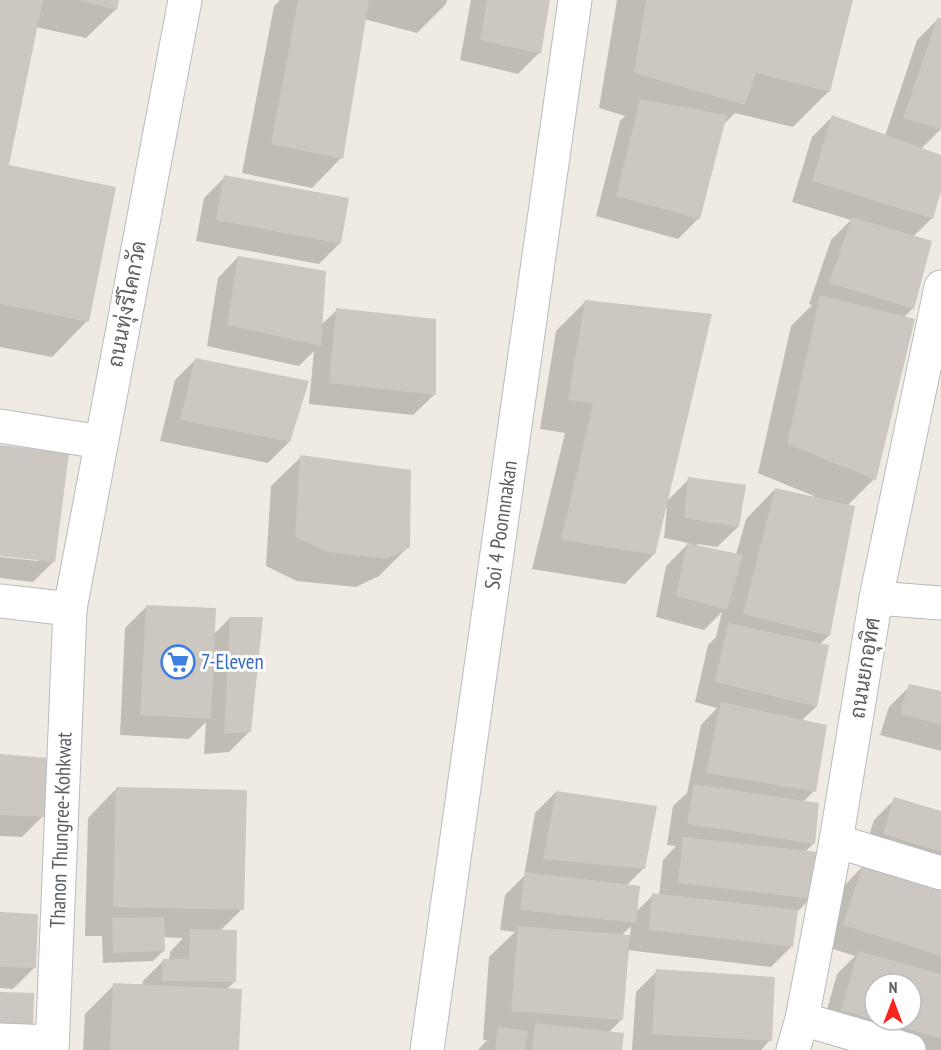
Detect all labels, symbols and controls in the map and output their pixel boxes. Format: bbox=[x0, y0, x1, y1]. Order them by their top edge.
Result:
street label: ถนนทุ่งรีโคกวัด bbox=[101, 238, 153, 370]
street label: Soi 4 Poonnnakan bbox=[478, 459, 523, 591]
street label: ถนนยกอุทิศ bbox=[843, 616, 887, 720]
supermarket icon: 7-Eleven bbox=[160, 644, 196, 680]
place label: 7-Eleven bbox=[201, 648, 264, 675]
street label: Thanon Thungree-Kohkwat bbox=[44, 731, 77, 928]
north arrow bbox=[863, 972, 923, 1032]
text: N bbox=[889, 977, 897, 997]

